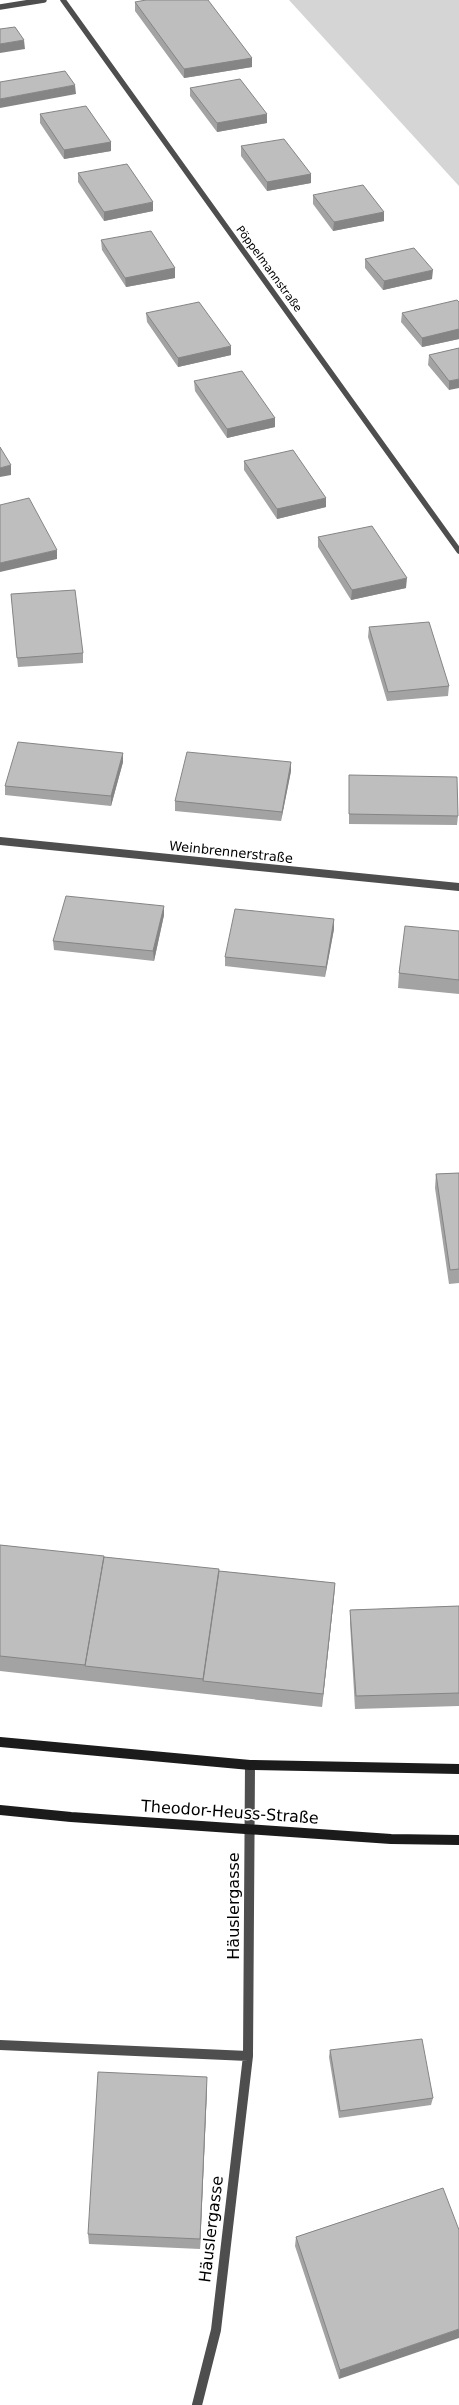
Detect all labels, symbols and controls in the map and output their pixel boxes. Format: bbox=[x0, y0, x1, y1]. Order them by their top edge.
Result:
street label: Pöppelmannstraße bbox=[233, 223, 305, 315]
street label: Weinbrennerstraße bbox=[168, 838, 294, 866]
street label: Theodor-Heuss-Straße bbox=[140, 1796, 319, 1828]
street label: Häuslergasse bbox=[224, 1852, 243, 1960]
street label: Häuslergasse bbox=[195, 2175, 227, 2283]

